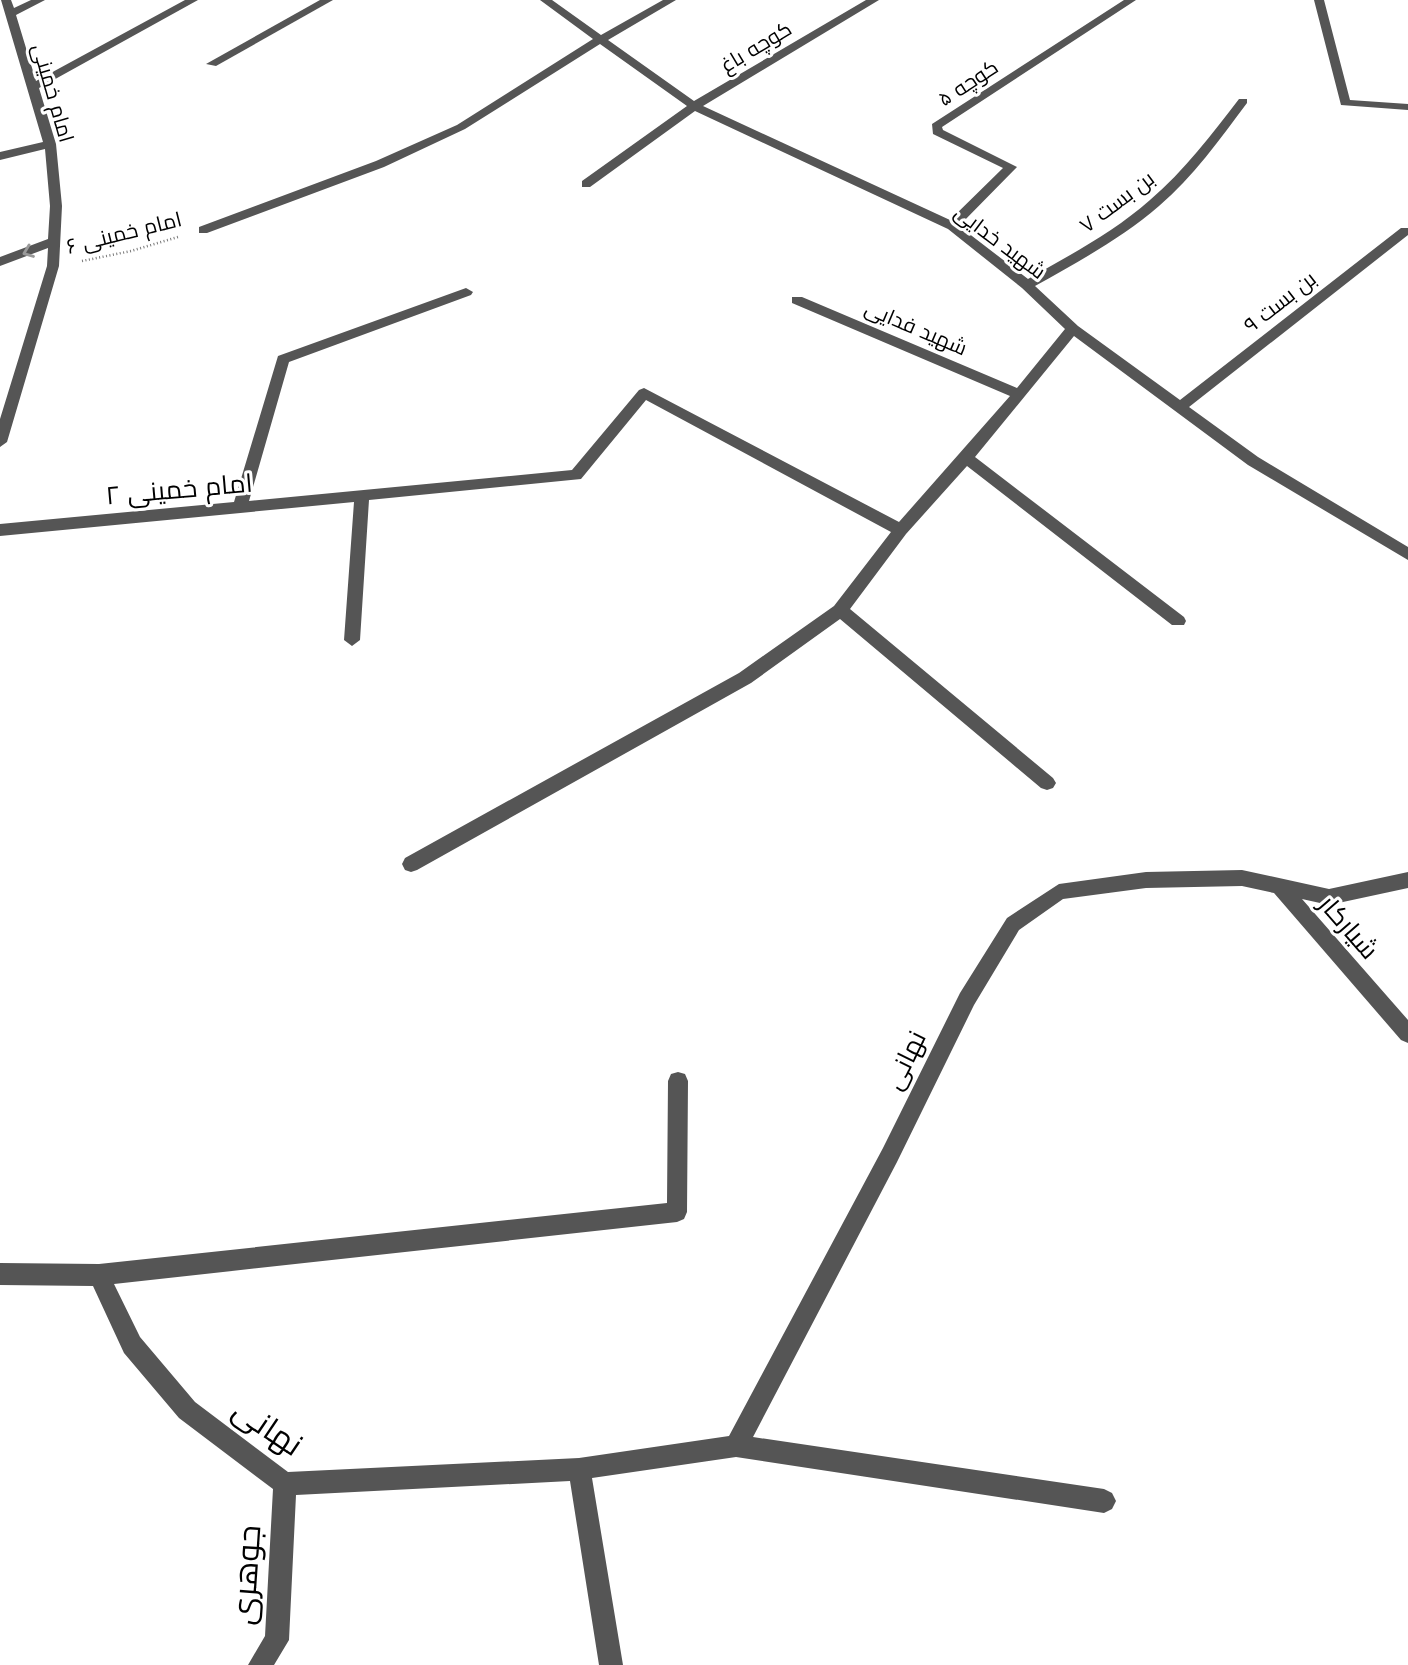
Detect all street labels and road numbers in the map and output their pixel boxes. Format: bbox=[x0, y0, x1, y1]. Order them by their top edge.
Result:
street label: کوچه باغ bbox=[715, 14, 797, 80]
street label: امام خمینی bbox=[25, 40, 81, 146]
street label: کوچه ۵ bbox=[932, 52, 1004, 114]
street label: بن بست ۷ bbox=[1073, 164, 1161, 240]
street label: شهید خدایی bbox=[948, 198, 1052, 286]
street label: امام خمینی ۶ bbox=[63, 204, 185, 262]
street label: بن بست ۹ bbox=[1237, 264, 1323, 340]
street label: شهید فدایی bbox=[860, 293, 972, 363]
street label: امام خمینی ۲ bbox=[104, 464, 254, 514]
street label: شیارکار bbox=[1309, 885, 1388, 968]
street label: نهانی bbox=[874, 1024, 936, 1096]
street label: نهانی bbox=[224, 1387, 312, 1467]
street label: جوهری bbox=[220, 1524, 272, 1626]

